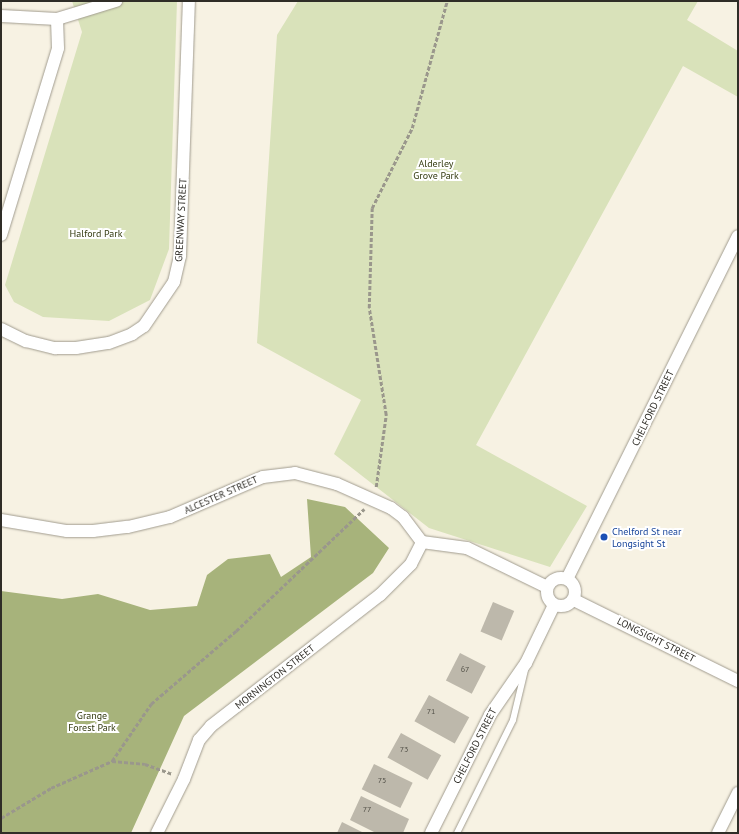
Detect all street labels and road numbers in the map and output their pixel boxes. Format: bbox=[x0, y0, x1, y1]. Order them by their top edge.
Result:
street label: GREENWAY STREET bbox=[173, 178, 189, 262]
street label: CHELFORD STREET bbox=[629, 368, 677, 448]
street label: ALCESTER STREET bbox=[182, 473, 260, 517]
street label: LONGSIGHT STREET bbox=[615, 615, 697, 665]
street label: MORNINGTON STREET bbox=[233, 642, 317, 712]
street label: CHELFORD STREET bbox=[451, 706, 499, 786]

